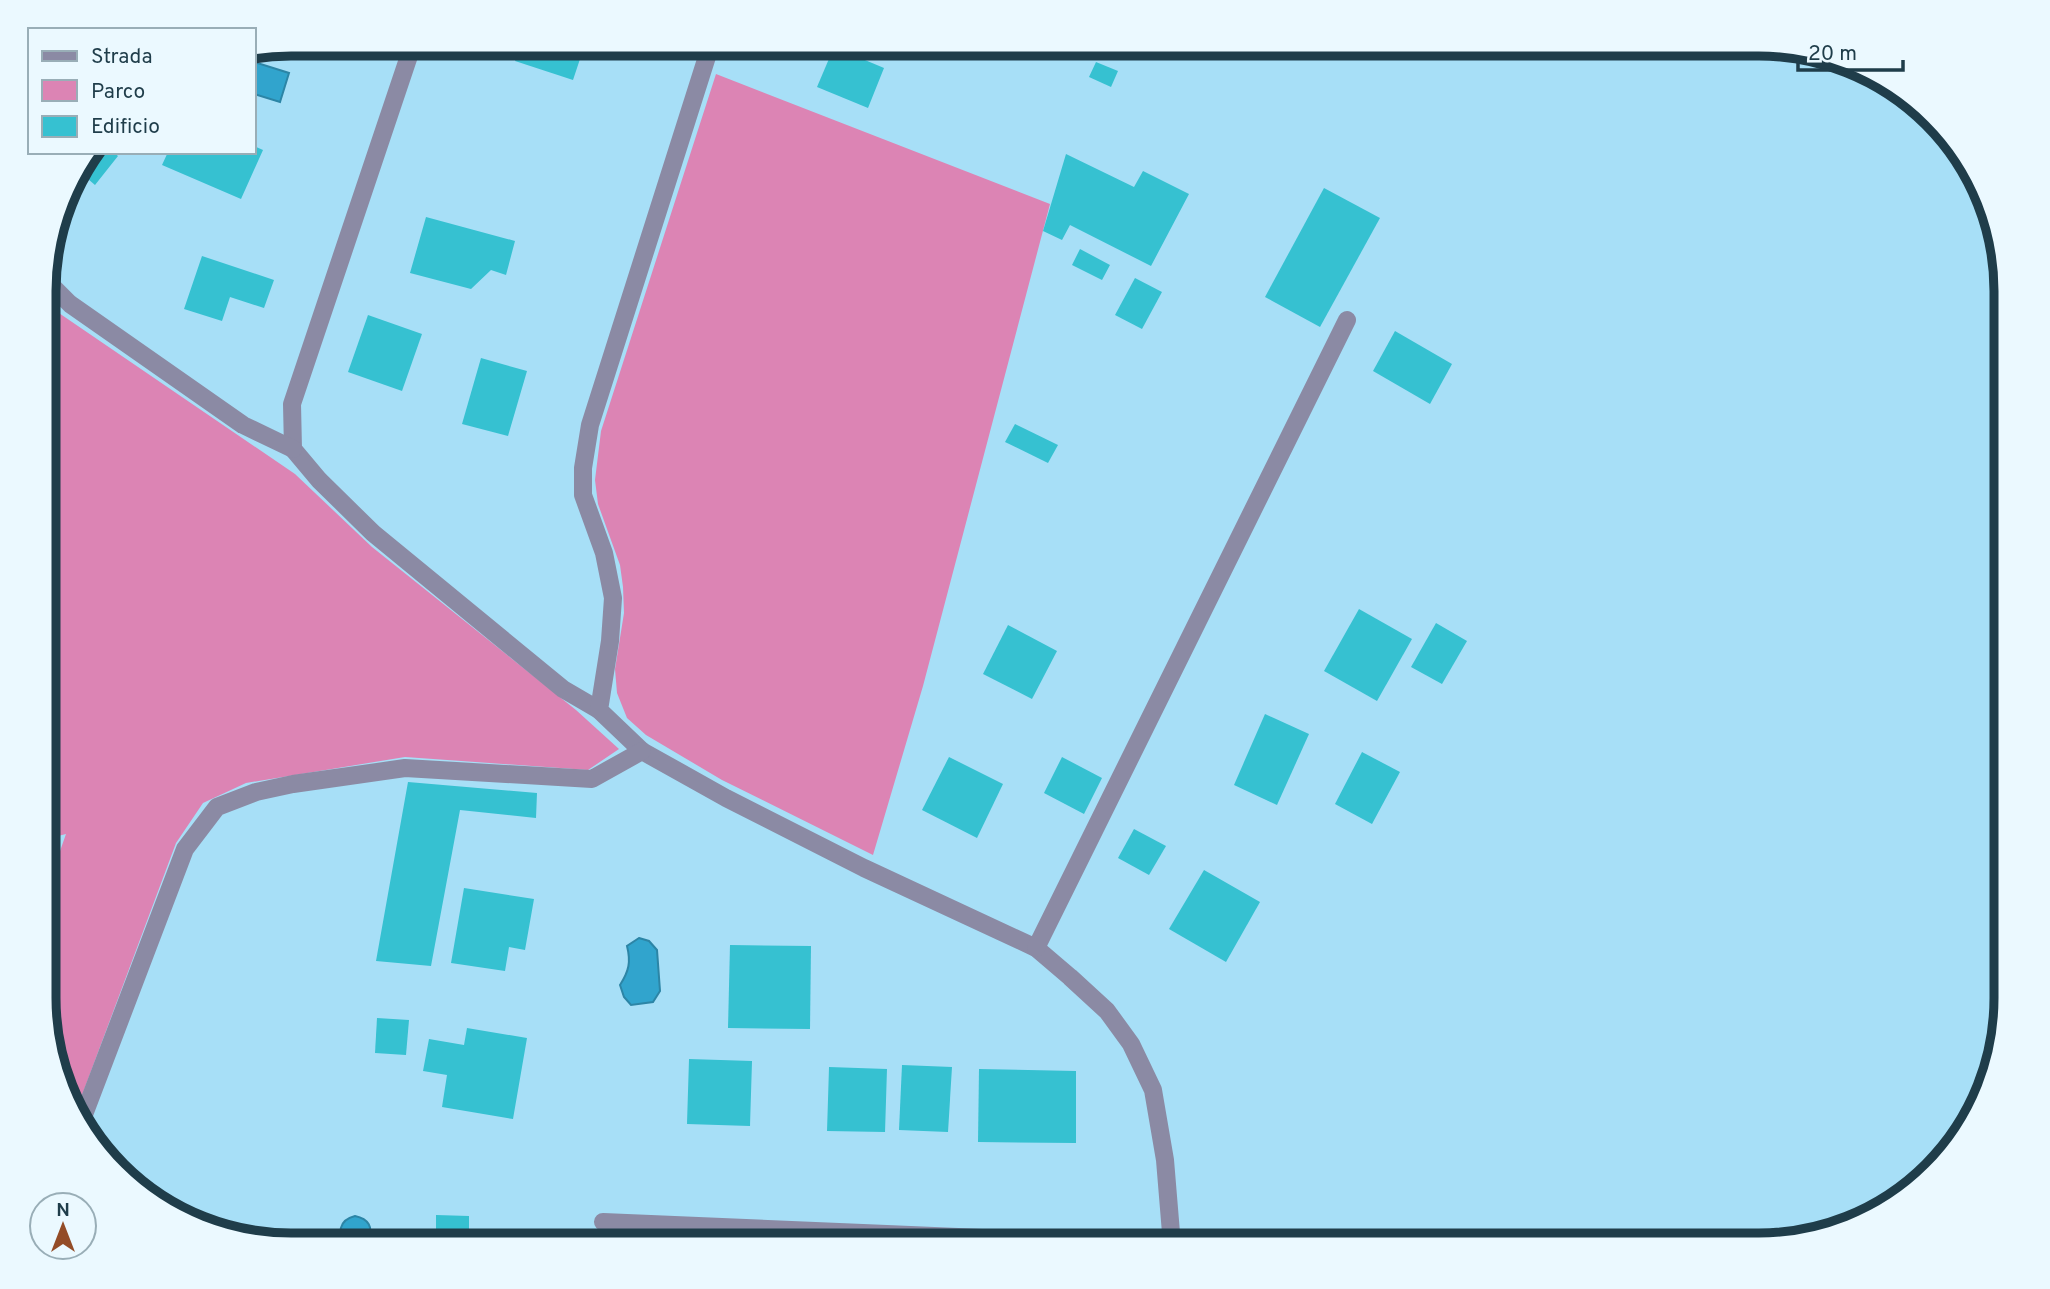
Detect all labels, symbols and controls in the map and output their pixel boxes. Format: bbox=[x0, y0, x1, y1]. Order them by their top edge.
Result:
legend bbox=[28, 28, 256, 154]
scale bar bbox=[1798, 28, 1903, 72]
text: 20 m bbox=[1808, 41, 1857, 68]
text: Strada bbox=[91, 44, 152, 71]
text: Parco bbox=[91, 79, 145, 106]
text: Edificio bbox=[91, 114, 160, 141]
north arrow bbox=[28, 1191, 98, 1261]
text: N bbox=[56, 1199, 70, 1223]

